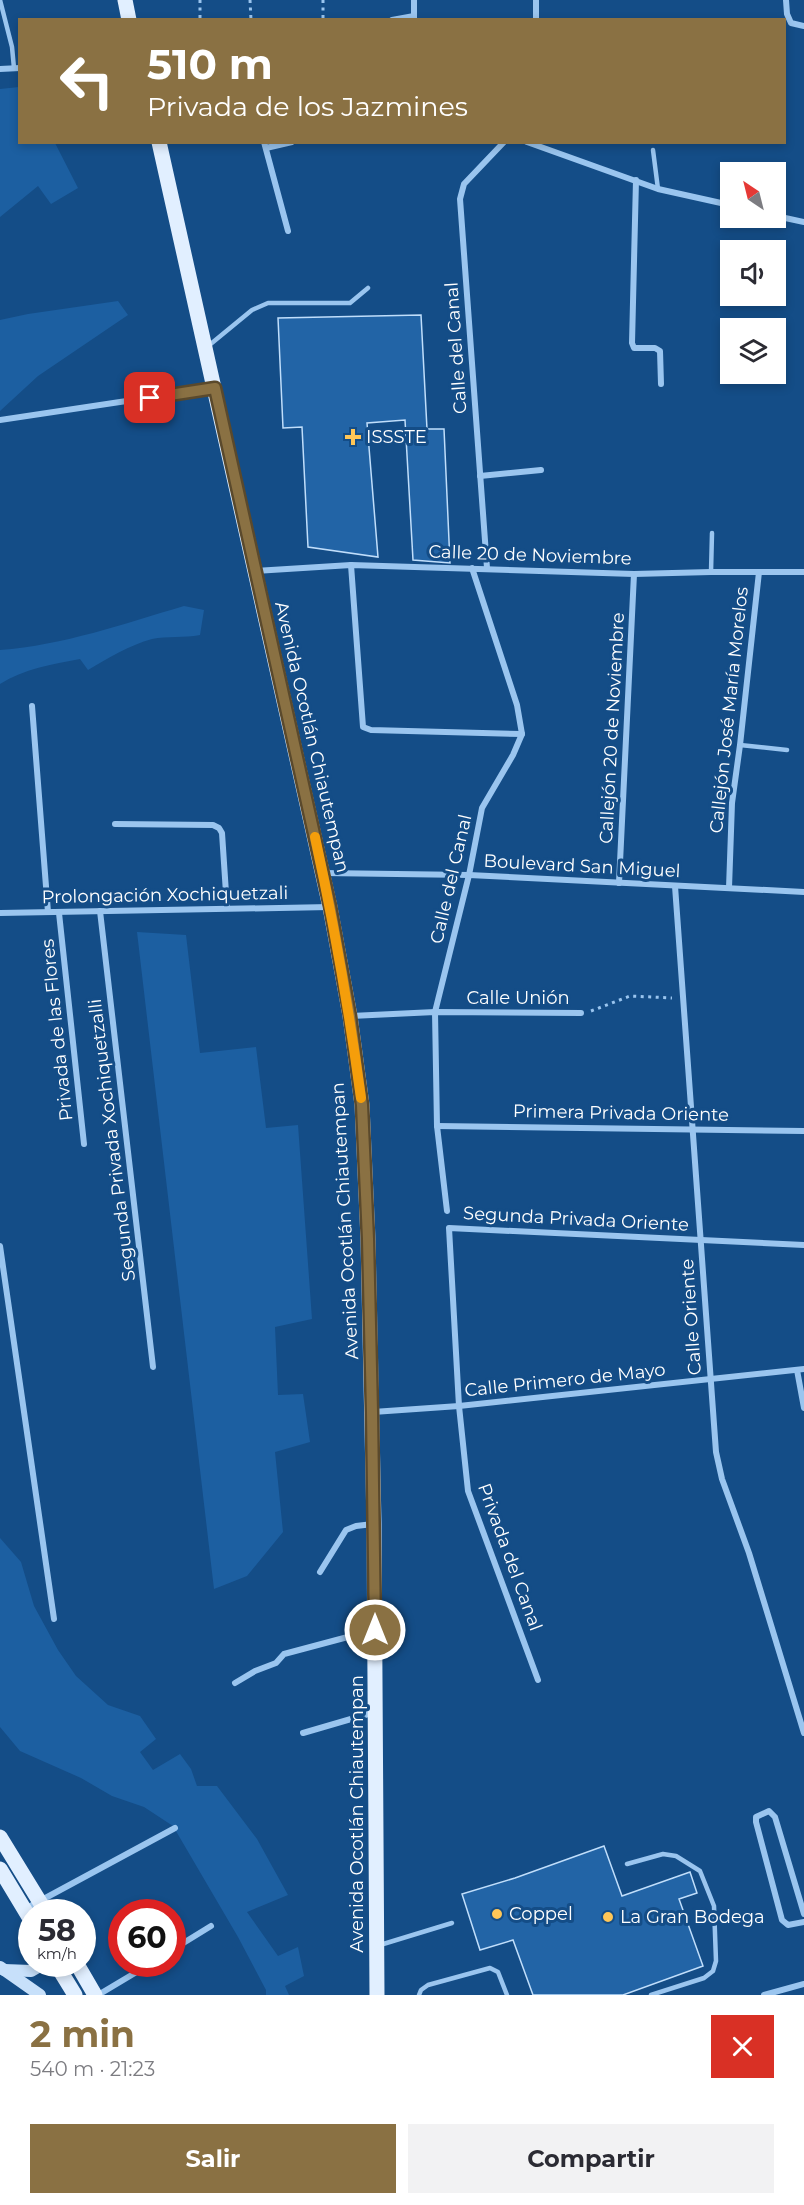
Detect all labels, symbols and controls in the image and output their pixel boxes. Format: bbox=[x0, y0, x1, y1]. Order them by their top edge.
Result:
text: 510 m bbox=[147, 38, 273, 90]
icon: left bbox=[48, 42, 126, 120]
text: Privada de los Jazmines bbox=[147, 90, 468, 123]
north arrow bbox=[720, 162, 786, 228]
map controls bbox=[720, 162, 786, 384]
button: sound bbox=[720, 240, 786, 306]
street label: Calle del Canal bbox=[440, 281, 472, 415]
button: layers bbox=[720, 318, 786, 384]
pin bbox=[124, 372, 175, 423]
icon: arrive bbox=[133, 381, 166, 414]
place label: ISSSTE bbox=[366, 426, 427, 448]
marker: ISSSTE bbox=[344, 428, 362, 446]
street label: Calle 20 de Noviembre bbox=[428, 540, 632, 570]
street label: Callejón José María Morelos bbox=[705, 585, 753, 834]
street label: Avenida Ocotlán Chiautempan bbox=[270, 599, 354, 875]
street label: Callejón 20 de Noviembre bbox=[595, 612, 629, 844]
street label: Calle del Canal bbox=[425, 812, 477, 946]
street label: Boulevard San Miguel bbox=[483, 850, 681, 882]
street label: Prolongación Xochiquetzali bbox=[42, 882, 288, 908]
street label: Privada de las Flores bbox=[36, 938, 78, 1122]
street label: Calle Unión bbox=[466, 987, 570, 1009]
street label: Segunda Privada Xochiquetzalli bbox=[84, 997, 140, 1283]
street label: Avenida Ocotlán Chiautempan bbox=[327, 1082, 363, 1360]
street label: Primera Privada Oriente bbox=[513, 1100, 729, 1126]
street label: Segunda Privada Oriente bbox=[463, 1202, 690, 1236]
street label: Calle Oriente bbox=[676, 1258, 706, 1376]
street label: Calle Primero de Mayo bbox=[463, 1359, 667, 1401]
street label: Privada del Canal bbox=[473, 1480, 547, 1634]
position arrow bbox=[343, 1598, 407, 1662]
street label: Avenida Ocotlán Chiautempan bbox=[346, 1675, 368, 1953]
speed limit sign: 60 bbox=[108, 1899, 186, 1977]
place label: Coppel bbox=[509, 1903, 573, 1925]
place label: La Gran Bodega bbox=[620, 1906, 765, 1928]
marker: Coppel bbox=[490, 1907, 504, 1921]
marker: La Gran Bodega bbox=[601, 1910, 615, 1924]
text: 58 bbox=[38, 1912, 76, 1949]
text: km/h bbox=[37, 1944, 77, 1963]
text: 2 min bbox=[30, 2012, 135, 2056]
button: close bbox=[711, 2015, 774, 2078]
text: 540 m · 21:23 bbox=[30, 2057, 155, 2081]
button: Salir bbox=[30, 2124, 396, 2193]
button: Compartir bbox=[408, 2124, 774, 2193]

